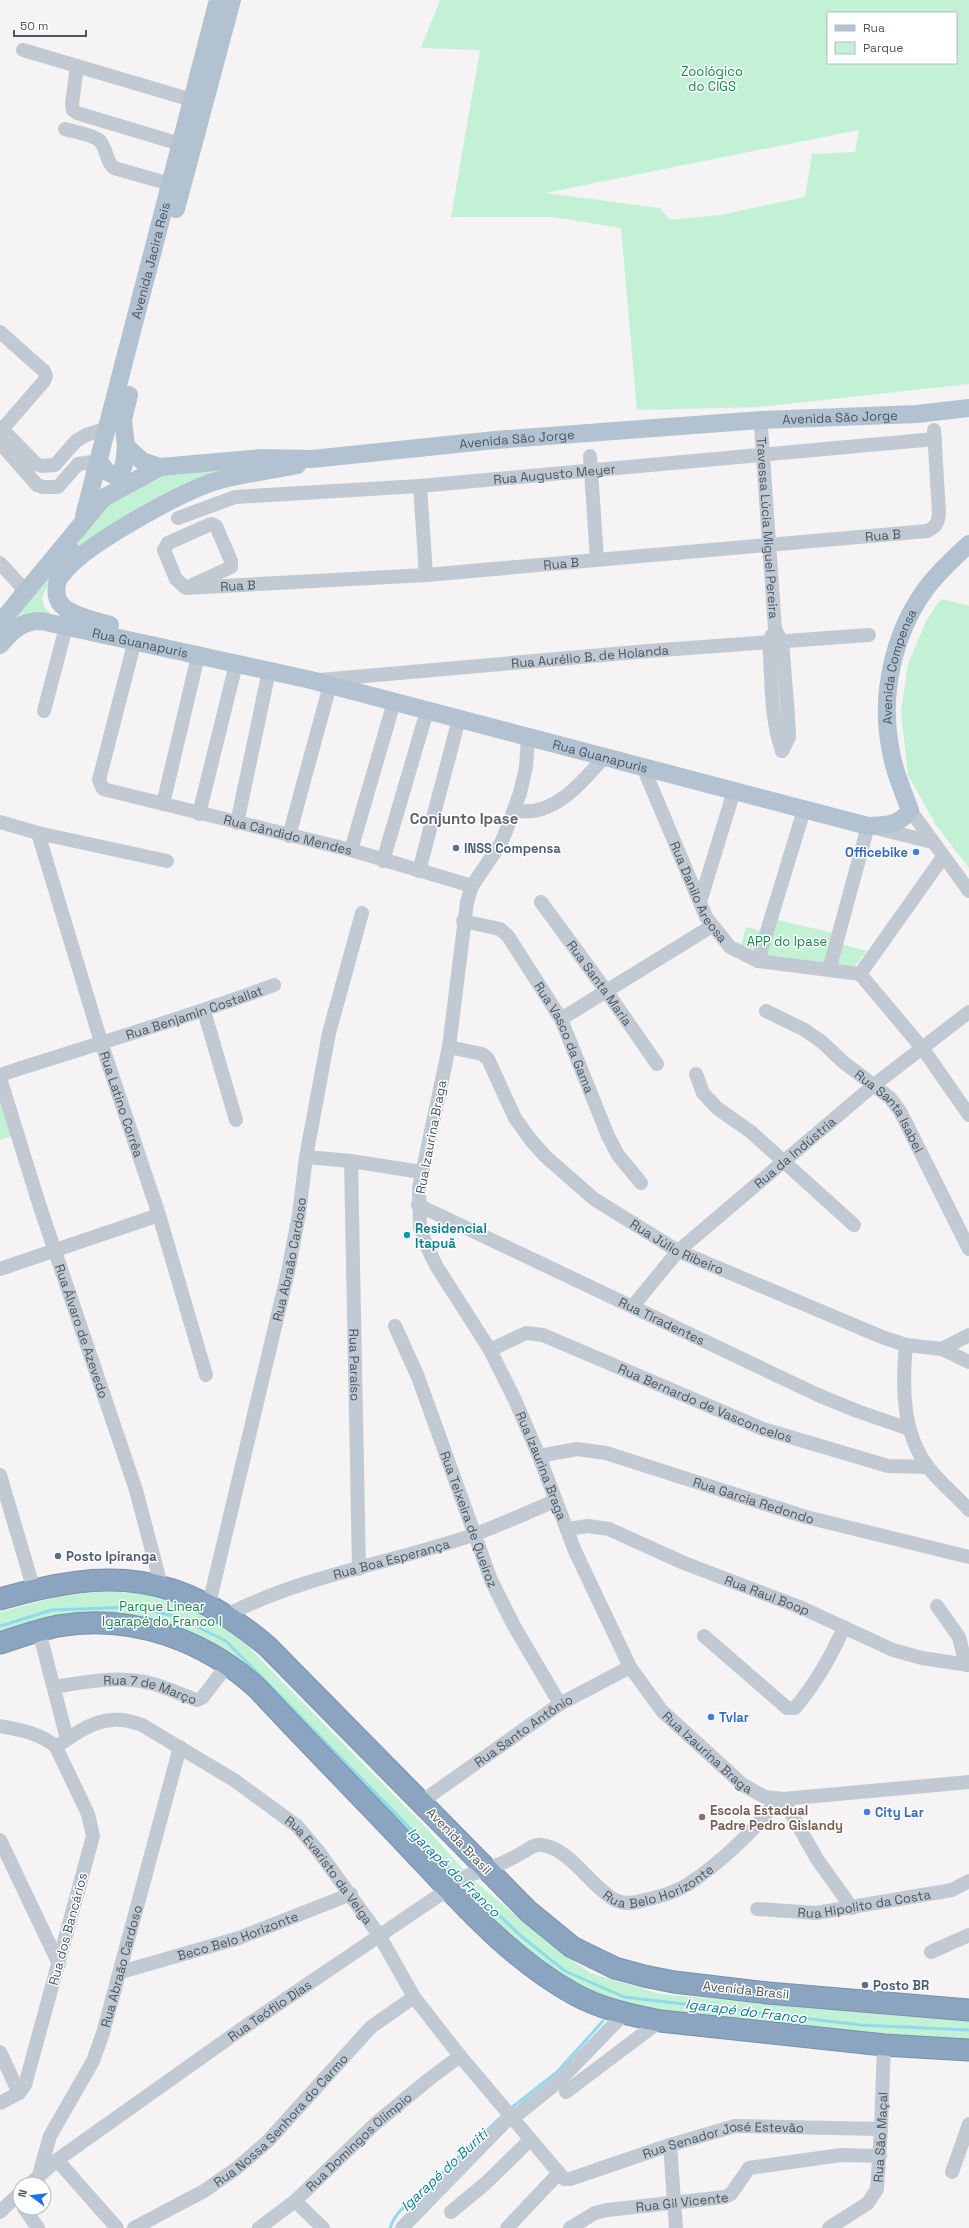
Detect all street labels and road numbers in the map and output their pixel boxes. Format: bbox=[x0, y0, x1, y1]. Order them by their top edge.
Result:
street label: Avenida Jacira Reis bbox=[127, 200, 174, 321]
street label: Avenida São Jorge bbox=[782, 406, 898, 428]
street label: Avenida São Jorge bbox=[458, 426, 575, 452]
street label: Travessa Lúcia Miguel Pereira bbox=[753, 436, 783, 620]
street label: Rua Augusto Meyer bbox=[492, 460, 616, 488]
street label: Rua B bbox=[864, 525, 901, 545]
street label: Rua B bbox=[543, 553, 580, 573]
street label: Rua B bbox=[220, 576, 256, 595]
street label: Avenida Compensa bbox=[878, 606, 920, 725]
street label: Rua Guanapuris bbox=[91, 624, 190, 661]
street label: Rua Aurélio B. de Holanda bbox=[510, 641, 670, 672]
street label: Rua Guanapuris bbox=[551, 735, 650, 777]
street label: Rua Cândido Mendes bbox=[222, 811, 354, 859]
street label: Rua Danilo Areosa bbox=[667, 839, 732, 946]
street label: Rua Santa Maria bbox=[563, 937, 637, 1029]
street label: Rua Vasco da Gama bbox=[531, 978, 599, 1096]
street label: Rua Benjamin Costallat bbox=[123, 981, 265, 1043]
street label: Rua Latino Corrêa bbox=[96, 1049, 148, 1160]
street label: Rua Santa Isabel bbox=[851, 1065, 928, 1155]
street label: Rua Izaurina Braga bbox=[412, 1078, 450, 1195]
street label: Rua da Indústria bbox=[750, 1112, 840, 1192]
street label: Rua Abraão Cardoso bbox=[268, 1196, 309, 1323]
street label: Rua Júlio Ribeiro bbox=[627, 1215, 726, 1278]
street label: Rua Álvaro de Azevedo bbox=[51, 1262, 113, 1400]
street label: Rua Tiradentes bbox=[616, 1293, 708, 1349]
street label: Rua Paraíso bbox=[346, 1329, 364, 1401]
street label: Rua Bernardo de Vasconcelos bbox=[616, 1360, 794, 1446]
street label: Rua Izaurina Braga bbox=[512, 1409, 571, 1523]
street label: Rua Teixeira de Queiroz bbox=[437, 1449, 502, 1590]
street label: Rua Garcia Redondo bbox=[691, 1473, 816, 1527]
street label: Rua Boa Esperança bbox=[331, 1534, 452, 1583]
street label: Rua Raul Boop bbox=[722, 1571, 813, 1619]
street label: Rua 7 de Março bbox=[103, 1671, 199, 1708]
street label: Rua Santo Antônio bbox=[471, 1690, 576, 1770]
street label: Rua Izaurina Braga bbox=[659, 1707, 756, 1797]
street label: Avenida Brasil bbox=[423, 1804, 495, 1878]
street label: Rua Evaristo da Veiga bbox=[282, 1812, 377, 1928]
street label: Rua Belo Horizonte bbox=[600, 1860, 717, 1912]
street label: Rua dos Bancários bbox=[45, 1871, 91, 1987]
street label: Rua Hipolito da Costa bbox=[797, 1885, 932, 1922]
street label: Rua Abraão Cardoso bbox=[96, 1903, 146, 2029]
street label: Beco Belo Horizonte bbox=[175, 1907, 300, 1964]
street label: Rua Teófilo Dias bbox=[224, 1976, 315, 2045]
street label: Avenida Brasil bbox=[702, 1977, 790, 2003]
street label: Rua Nossa Senhora do Carmo bbox=[210, 2050, 351, 2190]
street label: Rua Domingos Olímpio bbox=[302, 2089, 415, 2195]
street label: Rua São Maçal bbox=[869, 2091, 891, 2183]
street label: Rua Senador José Estevão bbox=[640, 2117, 804, 2162]
street label: Rua Gil Vicente bbox=[635, 2188, 729, 2215]

